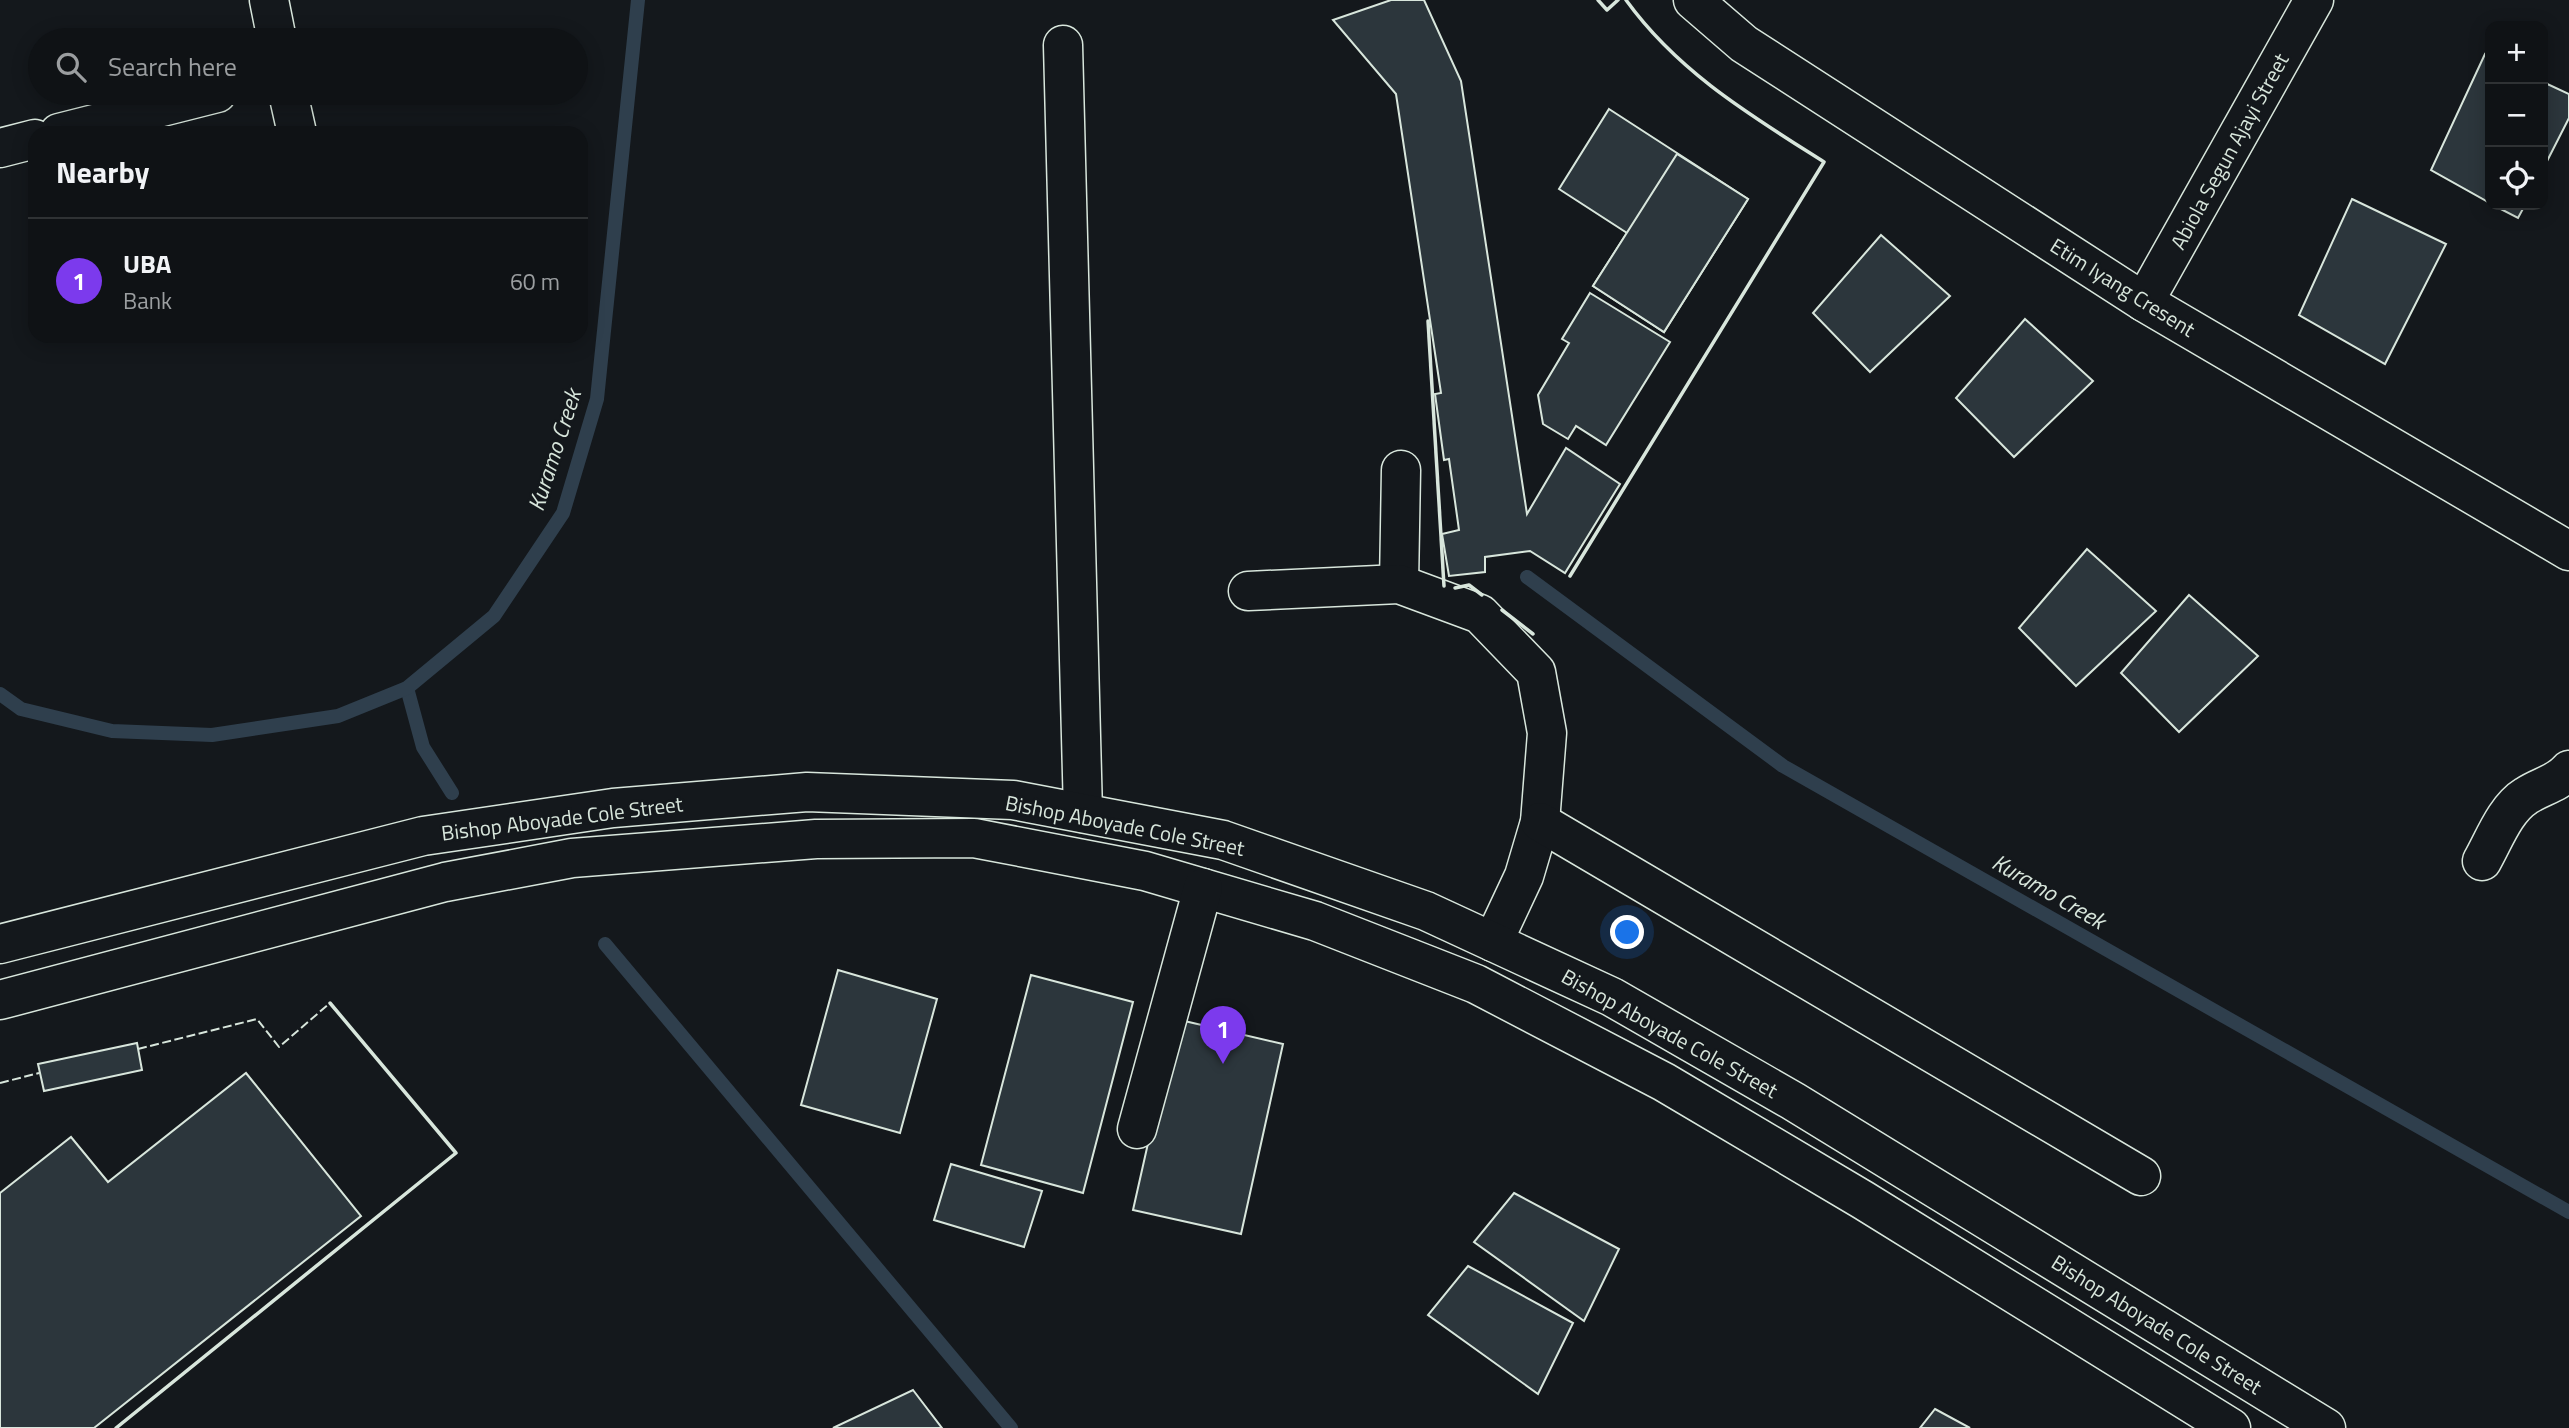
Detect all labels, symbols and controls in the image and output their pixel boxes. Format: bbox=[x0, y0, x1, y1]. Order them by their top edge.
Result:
map controls bbox=[2485, 21, 2548, 210]
button: + bbox=[2485, 21, 2548, 84]
search box bbox=[28, 28, 588, 105]
street label: Abiola Segun Ajayi Street bbox=[2162, 46, 2297, 255]
text: Search here bbox=[108, 47, 237, 86]
icon: search bbox=[52, 48, 90, 86]
button: − bbox=[2485, 84, 2548, 147]
button: locate bbox=[2485, 147, 2548, 210]
text: Nearby bbox=[56, 149, 149, 195]
street label: Etim Iyang Cresent bbox=[2044, 229, 2202, 345]
text: UBA bbox=[123, 244, 171, 283]
text: 1 bbox=[73, 264, 85, 299]
text: 60 m bbox=[510, 264, 560, 299]
text: Bank bbox=[123, 283, 172, 318]
water label: Kuramo Creek bbox=[518, 382, 591, 515]
street label: Bishop Aboyade Cole Street bbox=[1003, 786, 1248, 864]
street label: Bishop Aboyade Cole Street bbox=[439, 787, 685, 849]
water label: Kuramo Creek bbox=[1986, 844, 2115, 939]
your location bbox=[1610, 915, 1644, 949]
street label: Bishop Aboyade Cole Street bbox=[1556, 960, 1785, 1106]
pin: 1 bbox=[1200, 1006, 1246, 1064]
street label: Bishop Aboyade Cole Street bbox=[2045, 1246, 2269, 1402]

